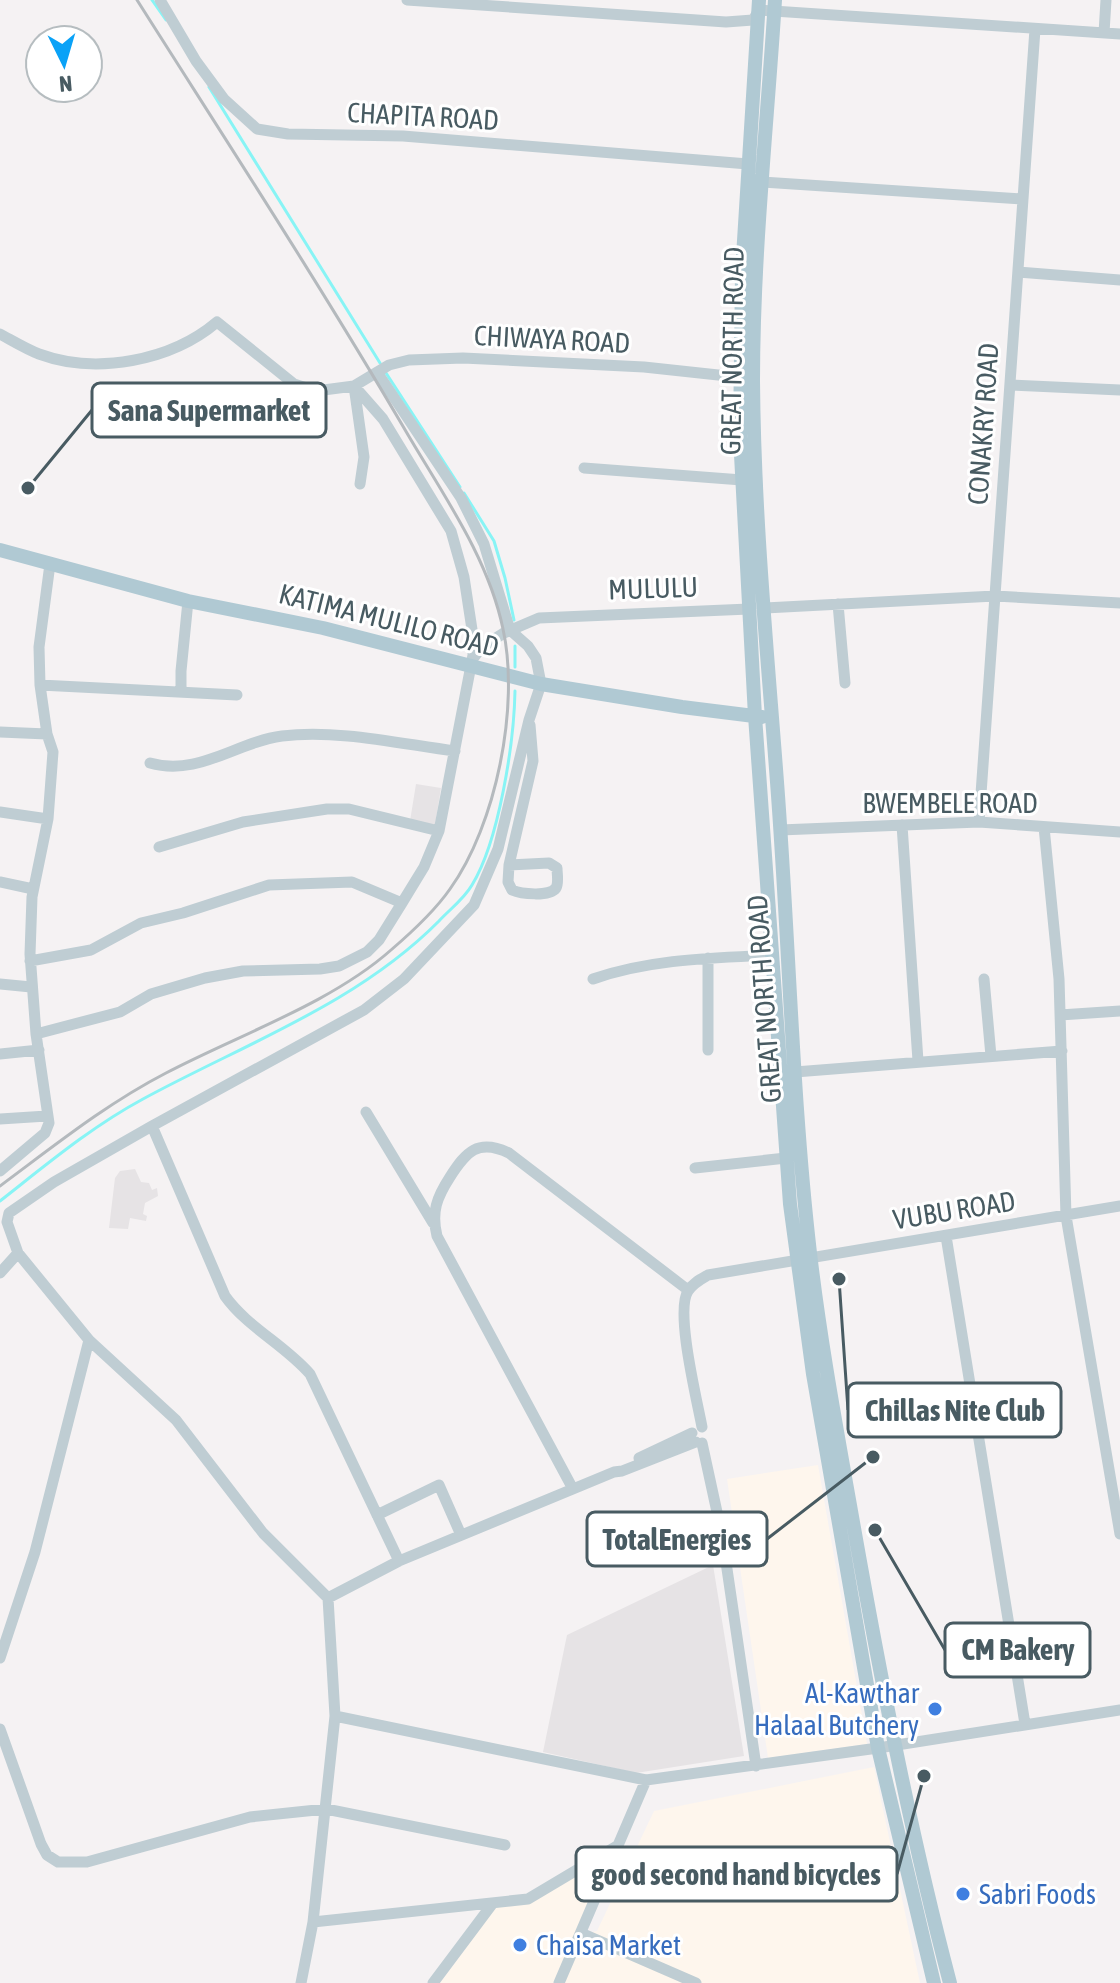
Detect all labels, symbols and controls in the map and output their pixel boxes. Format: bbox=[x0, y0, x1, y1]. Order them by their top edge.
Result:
north arrow bbox=[24, 24, 104, 104]
text: N bbox=[58, 70, 73, 97]
street label: CHAPITA ROAD bbox=[346, 96, 500, 136]
street label: GREAT NORTH ROAD bbox=[714, 247, 750, 455]
street label: CHIWAYA ROAD bbox=[473, 319, 631, 359]
street label: CONAKRY ROAD bbox=[961, 342, 1005, 506]
callout: Sana Supermarket bbox=[92, 383, 326, 437]
text: Sana Supermarket bbox=[108, 393, 310, 427]
street label: MULULU bbox=[607, 570, 699, 606]
street label: KATIMA MULILO ROAD bbox=[276, 577, 502, 663]
street label: BWEMBELE ROAD bbox=[862, 787, 1038, 819]
street label: GREAT NORTH ROAD bbox=[741, 894, 787, 1104]
street label: VUBU ROAD bbox=[891, 1185, 1017, 1235]
callout: Chillas Nite Club bbox=[848, 1383, 1061, 1437]
text: Chillas Nite Club bbox=[865, 1393, 1045, 1427]
callout: TotalEnergies bbox=[587, 1512, 767, 1566]
text: TotalEnergies bbox=[603, 1522, 752, 1556]
callout: CM Bakery bbox=[945, 1623, 1090, 1677]
text: CM Bakery bbox=[961, 1632, 1075, 1666]
place label: Al-Kawthar Halaal Butchery bbox=[754, 1677, 920, 1741]
marker: Al-Kawthar Halaal Butchery bbox=[926, 1700, 944, 1718]
callout: good second hand bicycles bbox=[576, 1847, 897, 1901]
text: good second hand bicycles bbox=[591, 1857, 881, 1891]
place label: Sabri Foods bbox=[979, 1878, 1096, 1910]
marker: Sabri Foods bbox=[954, 1885, 972, 1903]
place label: Chaisa Market bbox=[536, 1929, 681, 1961]
marker: Chaisa Market bbox=[511, 1936, 529, 1954]

